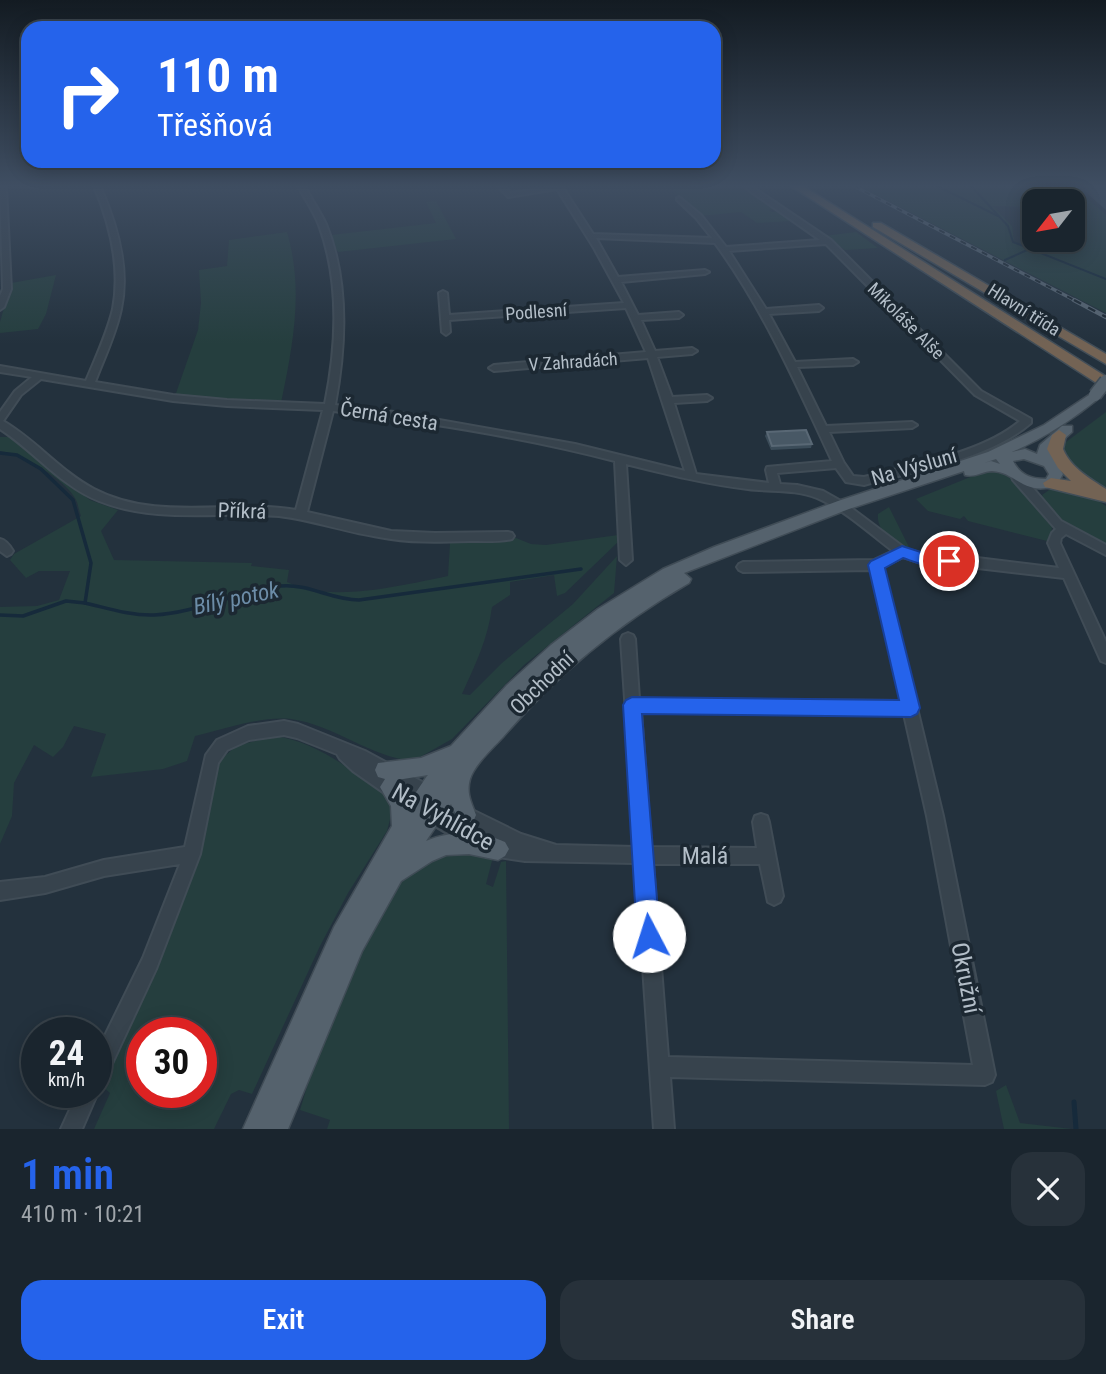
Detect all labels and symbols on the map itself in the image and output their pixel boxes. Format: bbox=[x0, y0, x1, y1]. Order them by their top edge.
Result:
north arrow bbox=[1022, 189, 1085, 252]
street label: Mikoláše Alše bbox=[864, 278, 949, 363]
street label: Hlavní třída bbox=[984, 279, 1064, 340]
street label: Podlesní bbox=[505, 299, 568, 324]
street label: V Zahradách bbox=[528, 348, 618, 375]
street label: Černá cesta bbox=[338, 396, 440, 436]
street label: Na Výsluní bbox=[868, 443, 961, 491]
street label: Příkrá bbox=[217, 498, 267, 524]
pin bbox=[919, 531, 979, 591]
water label: Bílý potok bbox=[191, 576, 282, 621]
street label: Obchodní bbox=[505, 646, 579, 719]
street label: Na Vyhlídce bbox=[387, 778, 499, 856]
street label: Malá bbox=[682, 842, 728, 870]
position arrow bbox=[612, 899, 686, 973]
street label: Okružní bbox=[945, 940, 987, 1017]
speed limit sign: 30 bbox=[126, 1017, 217, 1108]

